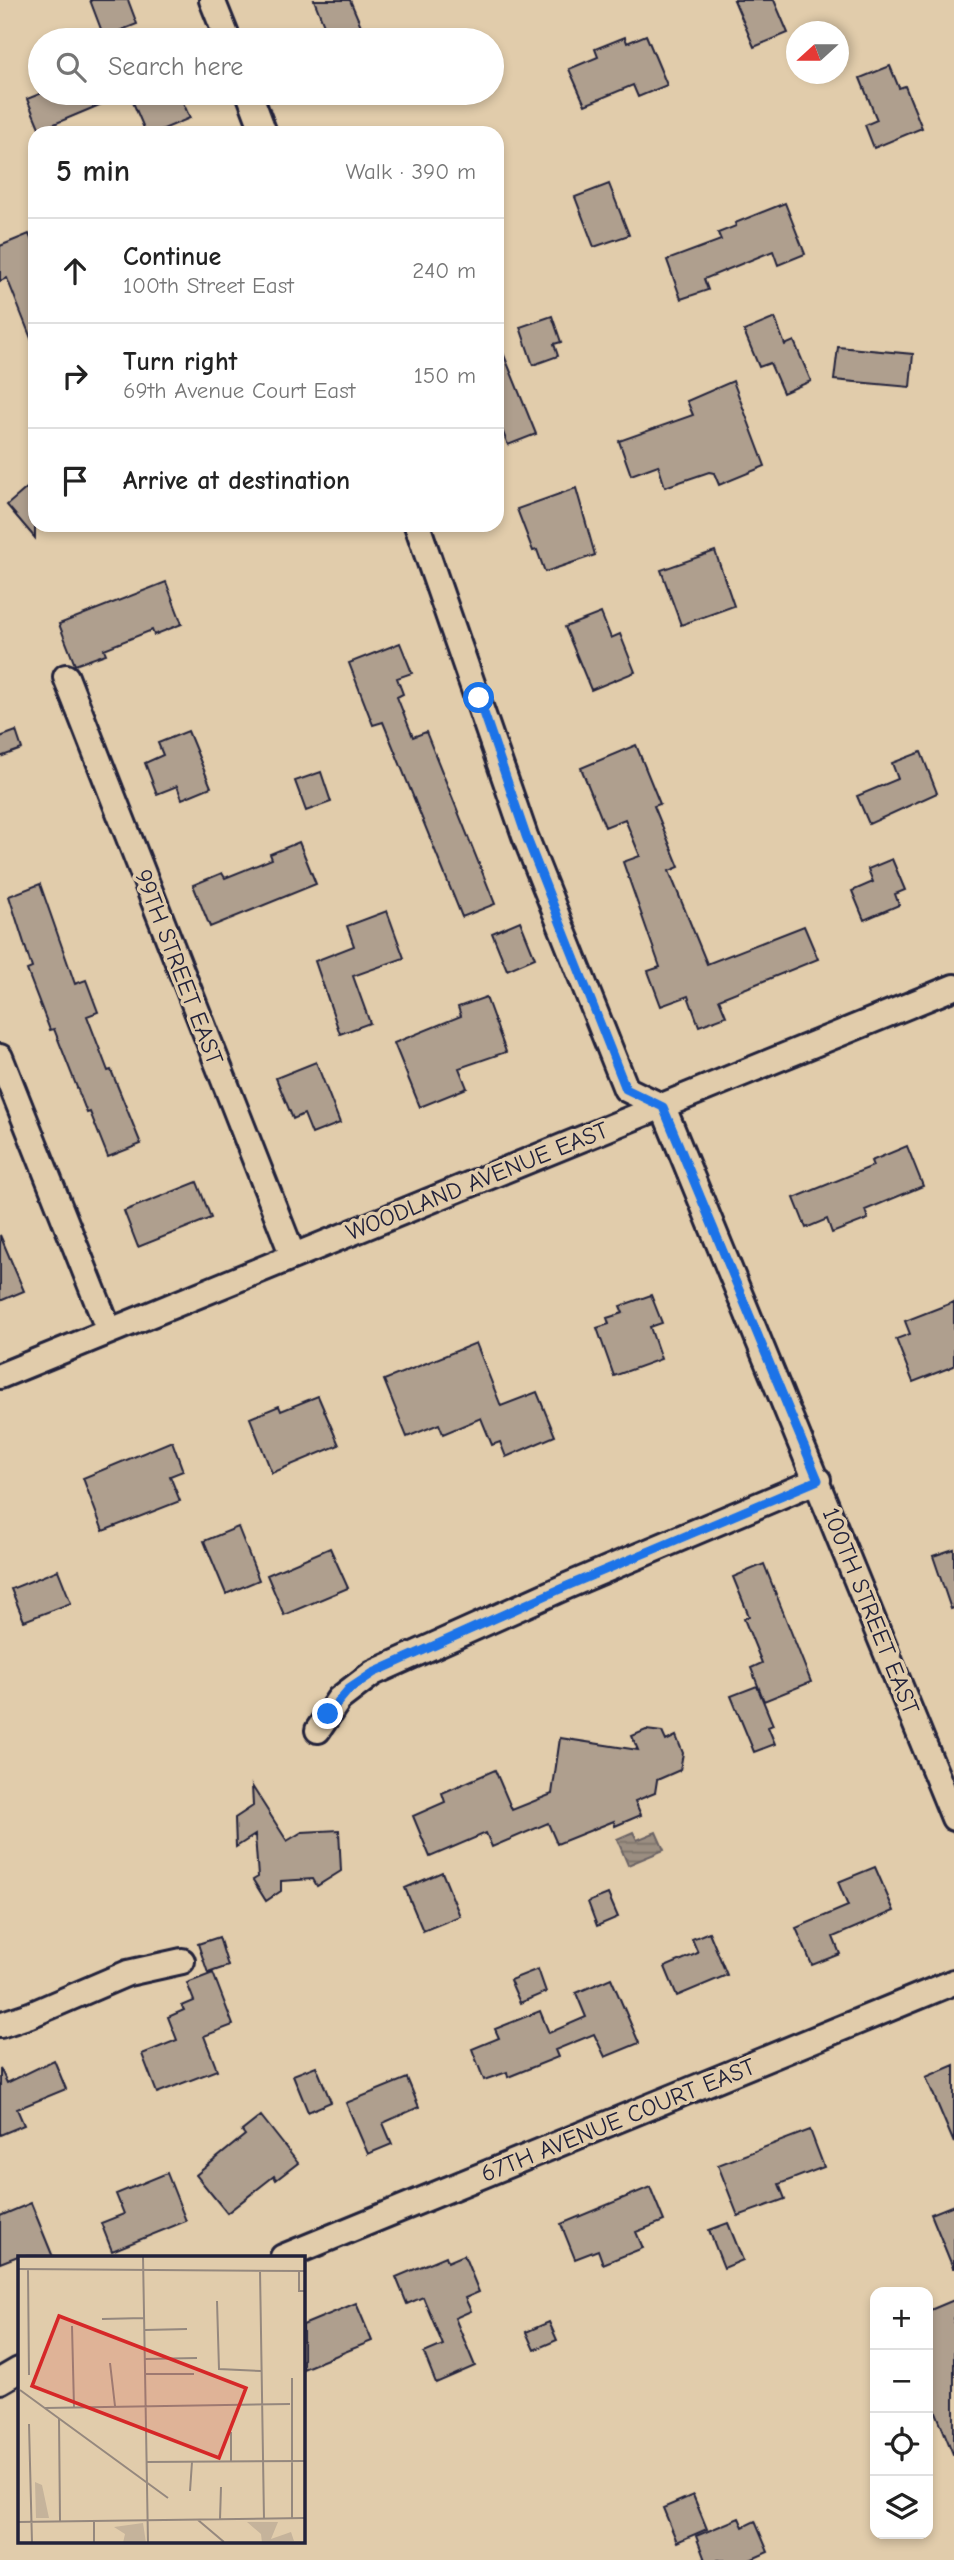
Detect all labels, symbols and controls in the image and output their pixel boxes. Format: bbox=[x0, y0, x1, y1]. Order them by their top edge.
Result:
north arrow bbox=[786, 21, 849, 84]
search box bbox=[28, 28, 504, 105]
icon: search bbox=[52, 48, 90, 86]
text: Search here bbox=[108, 52, 243, 82]
text: 5 min bbox=[56, 154, 130, 189]
text: Walk · 390 m bbox=[346, 158, 476, 185]
text: Continue bbox=[123, 242, 221, 272]
icon: ahead bbox=[56, 252, 94, 290]
text: 240 m bbox=[412, 257, 476, 284]
text: 100th Street East bbox=[123, 272, 294, 299]
text: Turn right bbox=[123, 347, 237, 377]
icon: right bbox=[56, 357, 94, 395]
text: 150 m bbox=[414, 362, 476, 389]
text: 69th Avenue Court East bbox=[123, 377, 355, 404]
icon: arrive bbox=[56, 462, 94, 500]
text: Arrive at destination bbox=[123, 466, 350, 496]
route start bbox=[463, 682, 494, 713]
street label: 99TH STREET EAST bbox=[129, 865, 229, 1069]
street label: WOODLAND AVENUE EAST bbox=[342, 1115, 612, 1246]
street label: 100TH STREET EAST bbox=[817, 1504, 925, 1719]
route end bbox=[312, 1698, 343, 1729]
street label: 67TH AVENUE COURT EAST bbox=[477, 2052, 760, 2188]
inset map bbox=[18, 2256, 304, 2542]
map controls bbox=[870, 2287, 933, 2539]
button: + bbox=[870, 2287, 933, 2350]
button: − bbox=[870, 2350, 933, 2413]
button: locate bbox=[870, 2413, 933, 2476]
button: layers bbox=[870, 2476, 933, 2539]

